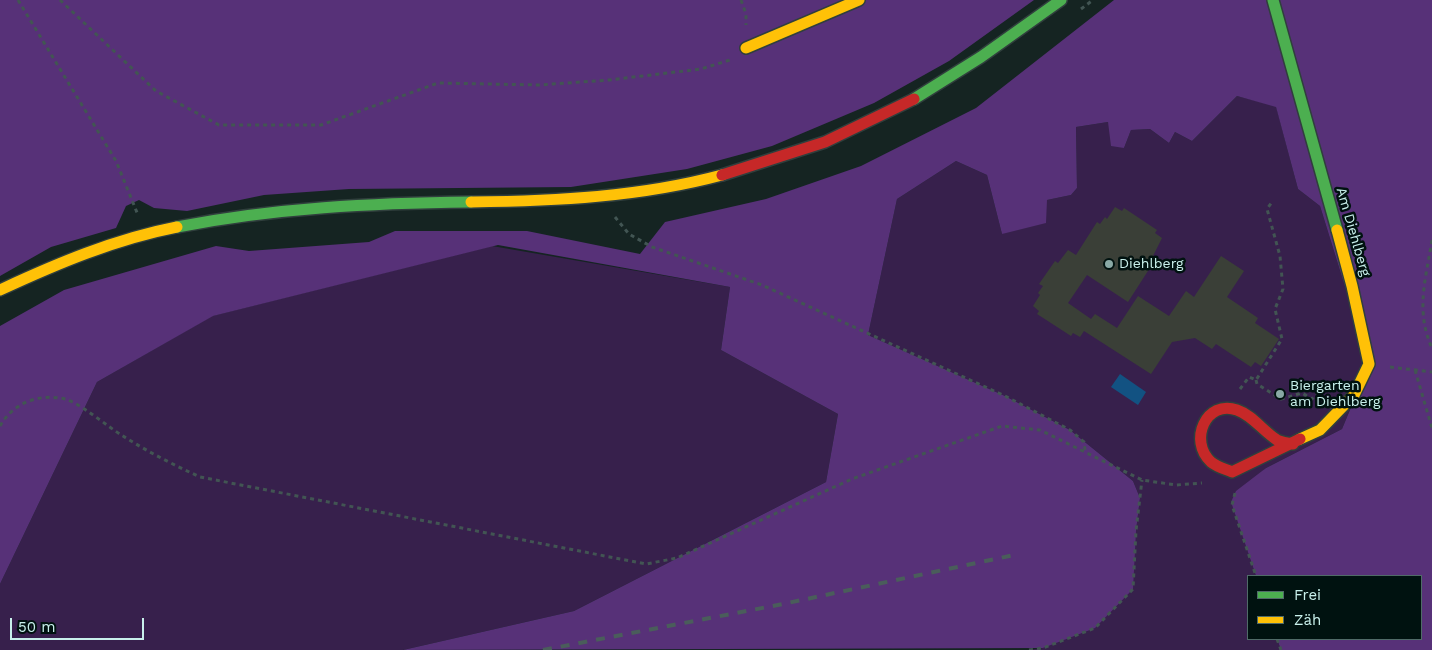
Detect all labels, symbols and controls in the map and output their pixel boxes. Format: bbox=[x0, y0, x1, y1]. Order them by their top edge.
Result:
street label: Am Diehlberg bbox=[1332, 186, 1374, 278]
place label: Diehlberg bbox=[1119, 256, 1183, 272]
marker: Diehlberg bbox=[1103, 258, 1115, 270]
place label: Biergarten am Diehlberg bbox=[1290, 378, 1380, 411]
marker: Biergarten am Diehlberg bbox=[1274, 388, 1286, 400]
legend bbox=[1247, 575, 1422, 640]
text: Frei bbox=[1294, 586, 1321, 604]
scale bar bbox=[12, 608, 146, 640]
text: Zäh bbox=[1294, 611, 1321, 629]
text: 50 m bbox=[18, 618, 55, 636]

